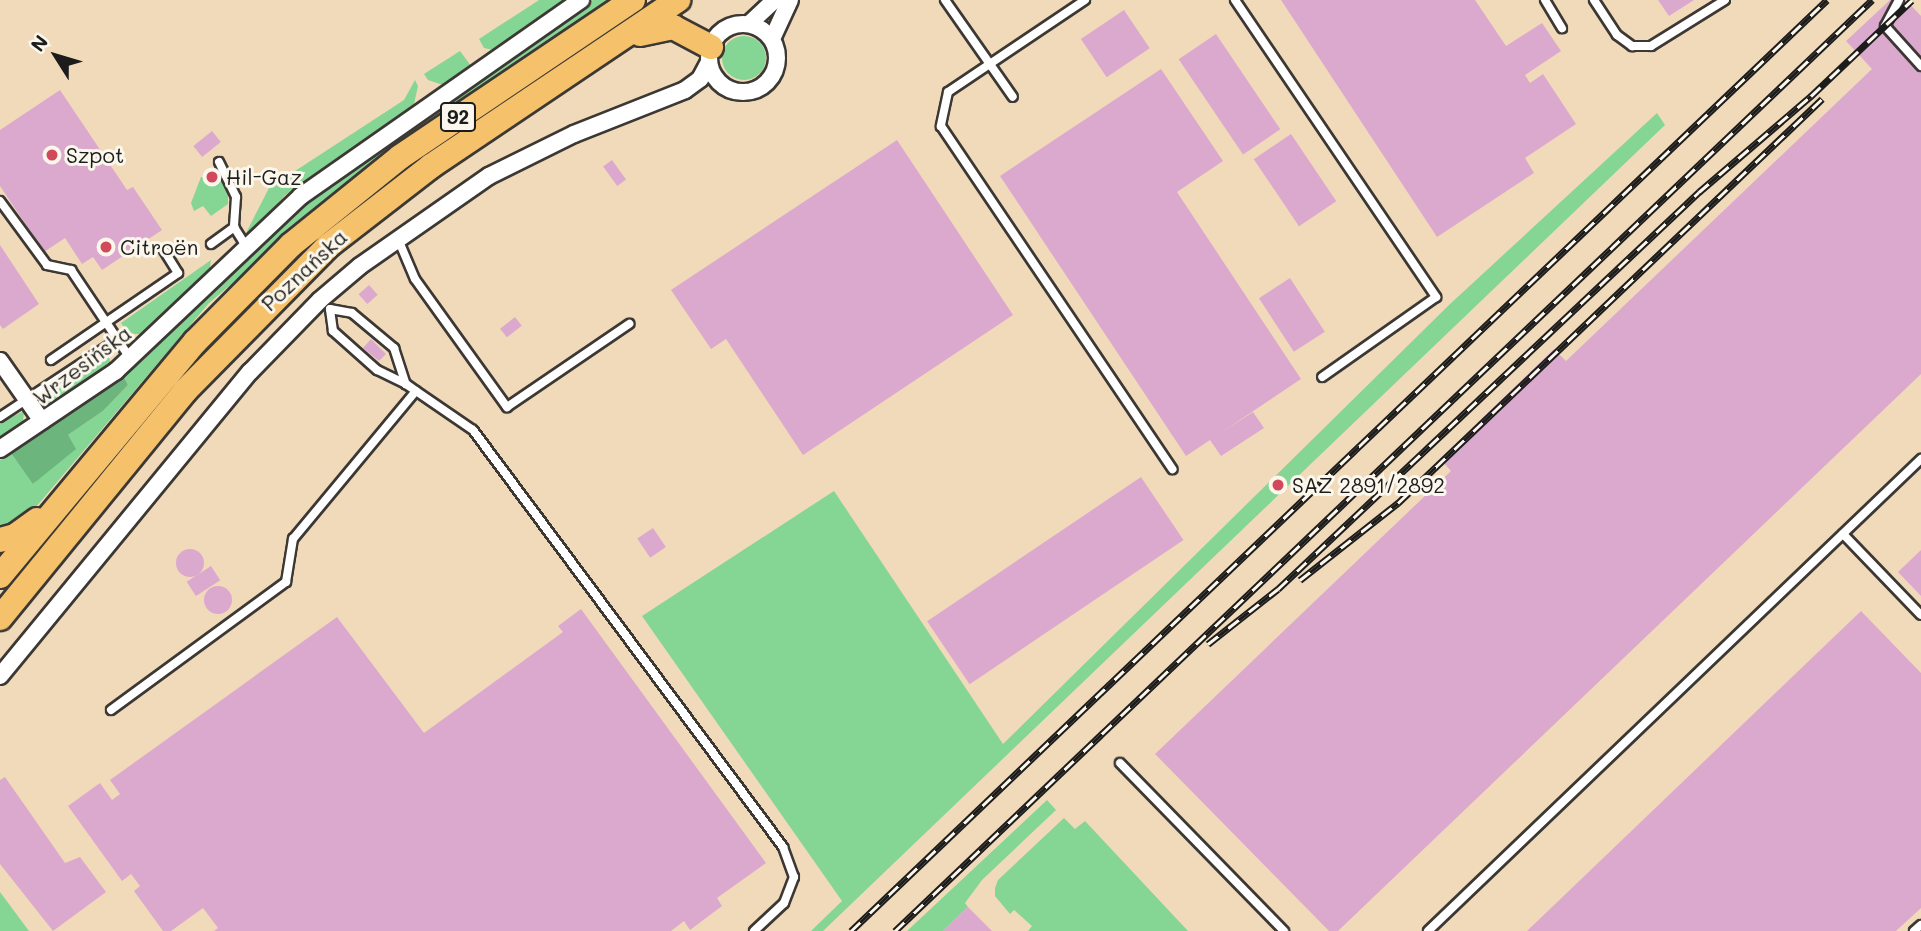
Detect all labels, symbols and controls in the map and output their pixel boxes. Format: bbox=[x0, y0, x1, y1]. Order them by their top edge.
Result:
north arrow bbox=[21, 21, 91, 91]
text: N bbox=[25, 30, 53, 56]
road number: 92 bbox=[439, 102, 477, 132]
place label: Szpot bbox=[66, 142, 124, 168]
marker: Szpot bbox=[44, 147, 60, 163]
place label: Hil-Gaz bbox=[226, 164, 302, 190]
marker: Hil-Gaz bbox=[204, 169, 220, 185]
street label: Poznańska bbox=[256, 224, 352, 316]
place label: Citroën bbox=[120, 234, 198, 260]
marker: Citroën bbox=[98, 239, 114, 255]
street label: Wrzesińska bbox=[28, 320, 136, 410]
place label: SAZ 2891/2892 bbox=[1292, 472, 1445, 498]
marker: SAZ 2891/2892 bbox=[1270, 477, 1286, 493]

